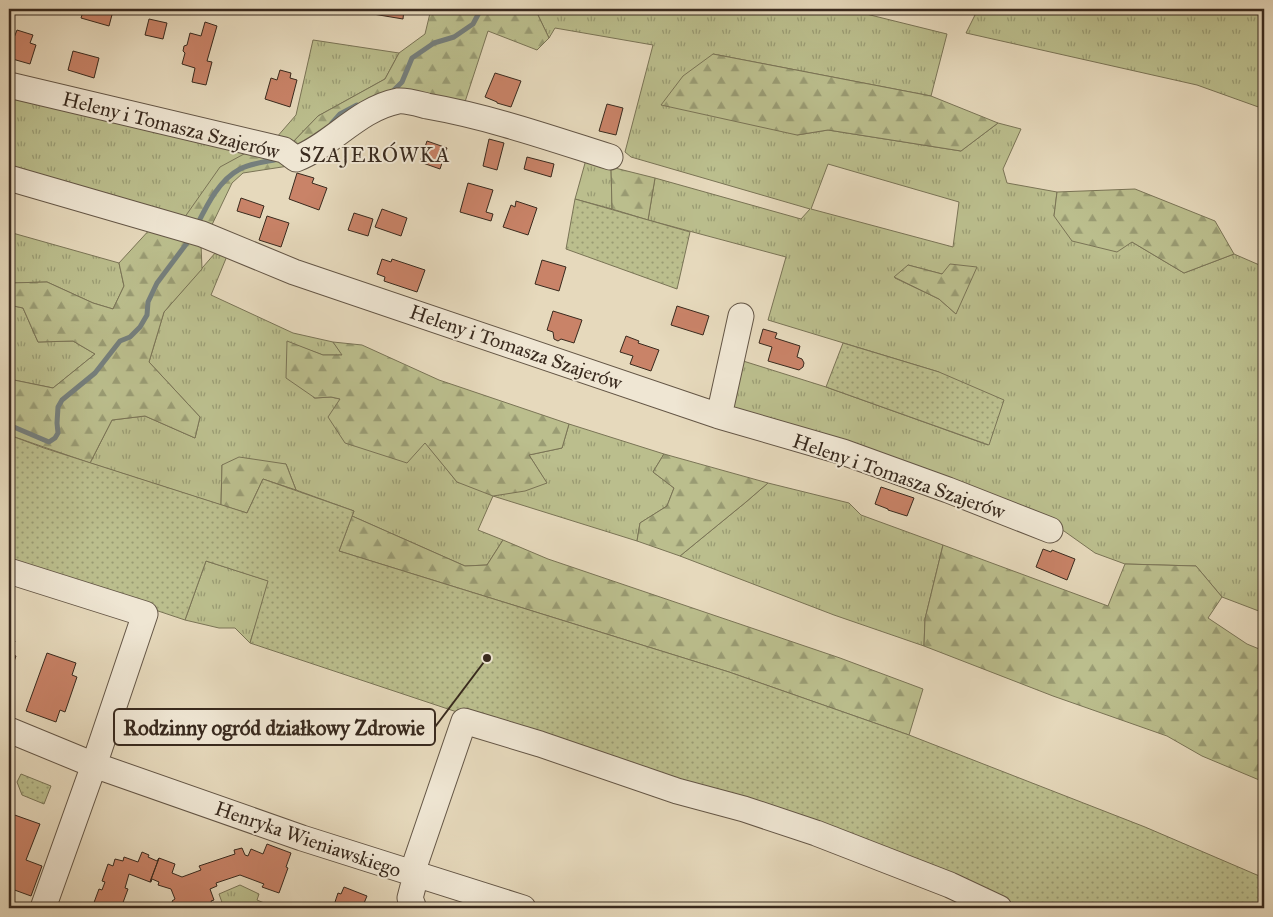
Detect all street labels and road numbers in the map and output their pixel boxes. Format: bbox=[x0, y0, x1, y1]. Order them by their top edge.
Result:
street label: Heleny i Tomasza Szajerów bbox=[60, 86, 283, 164]
street label: Heleny i Tomasza Szajerów bbox=[407, 299, 626, 395]
street label: Heleny i Tomasza Szajerów bbox=[790, 428, 1009, 524]
street label: Henryka Wieniawskiego bbox=[211, 796, 404, 883]

